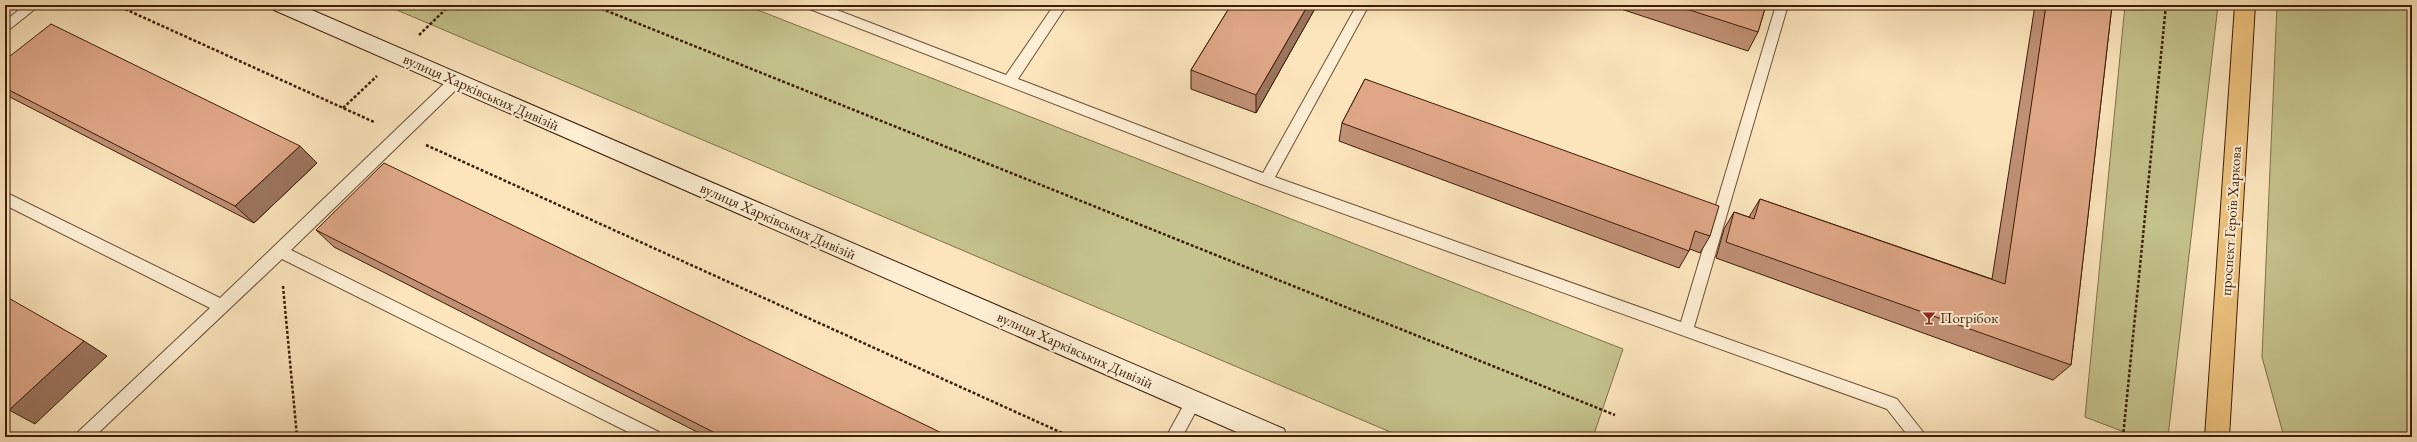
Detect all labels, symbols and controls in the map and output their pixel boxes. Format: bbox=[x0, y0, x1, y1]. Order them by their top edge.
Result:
street label: вулиця Харківських Дивізій bbox=[400, 49, 562, 135]
street label: проспект Героїв Харкова bbox=[2216, 146, 2245, 296]
street label: вулиця Харківських Дивізій bbox=[697, 178, 859, 264]
street label: вулиця Харківських Дивізій bbox=[994, 307, 1156, 393]
place label: Погрібок bbox=[1940, 308, 1998, 327]
bar icon: Погрібок bbox=[1921, 310, 1937, 326]

